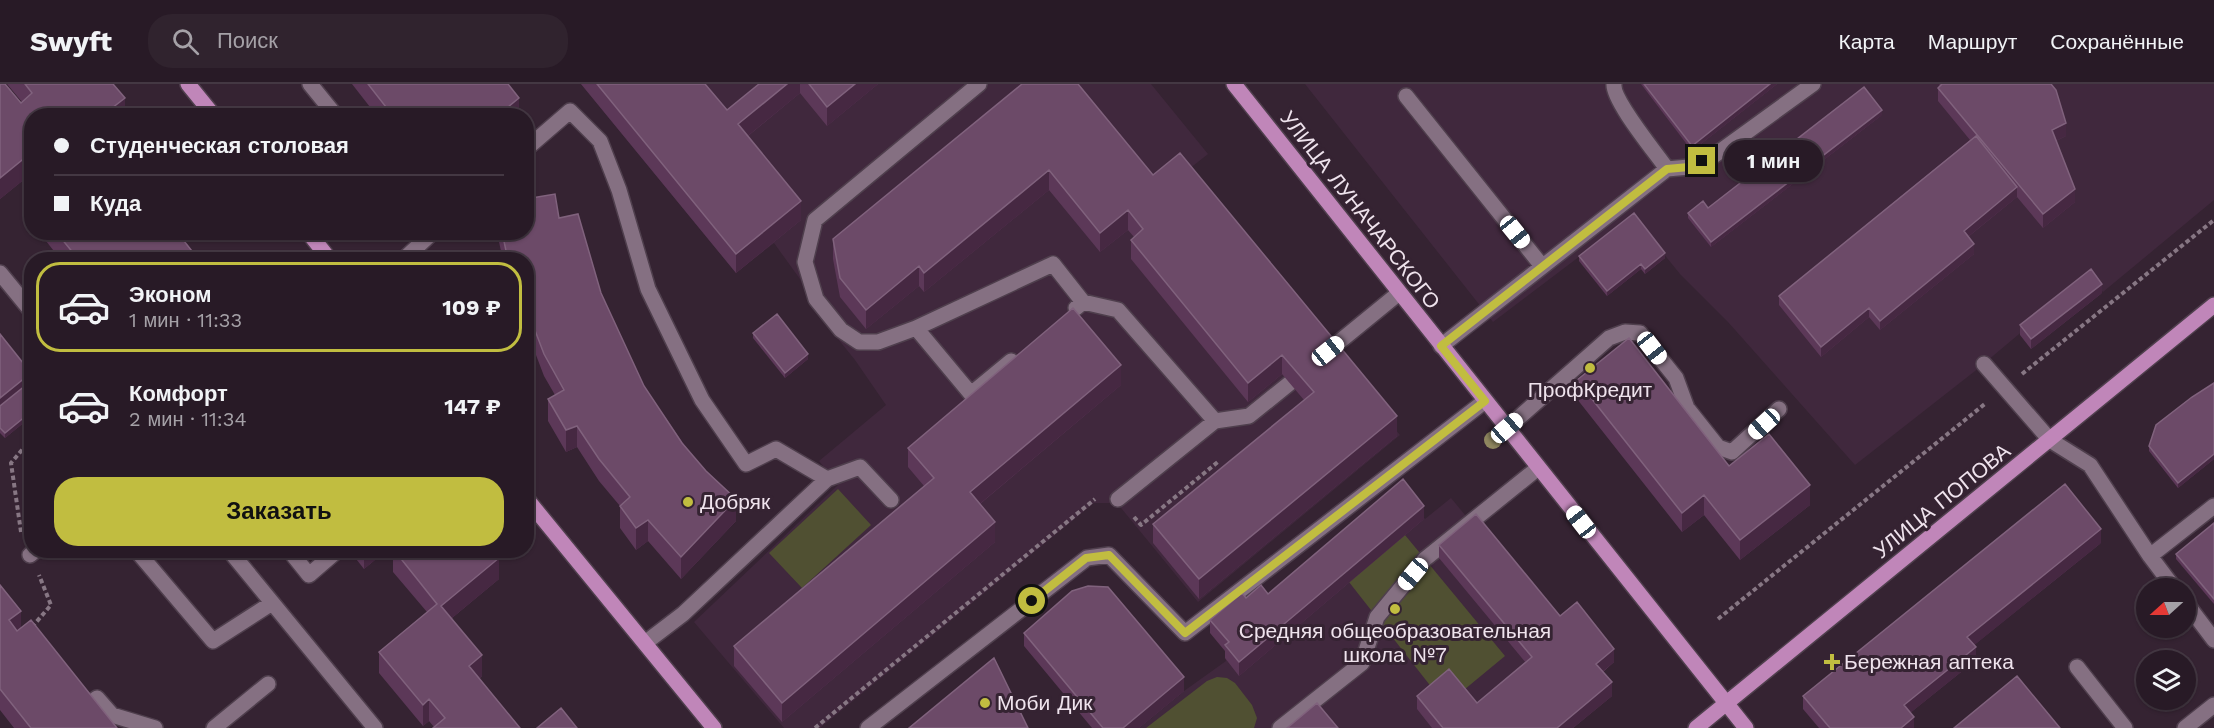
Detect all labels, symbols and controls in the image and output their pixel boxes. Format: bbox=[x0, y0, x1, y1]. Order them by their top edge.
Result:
search box bbox=[148, 14, 568, 68]
text: Swyft bbox=[30, 25, 112, 58]
icon: search bbox=[169, 25, 202, 58]
text: Поиск bbox=[217, 28, 278, 53]
text: Карта bbox=[1839, 29, 1895, 54]
text: Маршрут bbox=[1928, 29, 2017, 54]
text: Сохранённые bbox=[2050, 29, 2184, 54]
street label: УЛИЦА ЛУНАЧАРСКОГО bbox=[1275, 106, 1446, 314]
text: Студенческая столовая bbox=[90, 133, 349, 158]
callout: 1 мин bbox=[1723, 140, 1822, 182]
route end bbox=[1688, 147, 1715, 174]
text: 1 мин bbox=[1747, 149, 1800, 173]
text: Куда bbox=[90, 191, 141, 216]
car bbox=[1497, 212, 1533, 252]
icon: car bbox=[57, 280, 111, 334]
text: Эконом bbox=[129, 282, 212, 307]
text: 109 ₽ bbox=[442, 295, 501, 320]
text: 1 мин · 11:33 bbox=[129, 308, 242, 332]
car bbox=[1634, 328, 1670, 368]
car bbox=[1308, 333, 1348, 369]
marker: ПрофКредит bbox=[1583, 361, 1597, 375]
place label: ПрофКредит bbox=[1528, 377, 1653, 402]
icon: car bbox=[57, 379, 111, 433]
text: Комфорт bbox=[129, 381, 228, 406]
text: 147 ₽ bbox=[444, 394, 501, 419]
car bbox=[1745, 405, 1783, 443]
text: 2 мин · 11:34 bbox=[129, 407, 247, 431]
car bbox=[1488, 409, 1526, 447]
street label: УЛИЦА ПОПОВА bbox=[1868, 438, 2015, 563]
button: Заказать bbox=[54, 477, 504, 546]
place label: Добряк bbox=[700, 489, 771, 514]
marker: Добряк bbox=[681, 495, 695, 509]
car bbox=[1563, 502, 1599, 542]
car bbox=[1395, 554, 1431, 594]
north arrow bbox=[2136, 578, 2196, 638]
map controls bbox=[2136, 578, 2196, 710]
route start bbox=[1018, 587, 1045, 614]
marker: Средняя общеобразовательная школа №7 bbox=[1388, 602, 1402, 616]
place label: Средняя общеобразовательная школа №7 bbox=[1239, 618, 1551, 667]
place label: Бережная аптека bbox=[1844, 649, 2014, 674]
button: layers bbox=[2136, 650, 2196, 710]
marker: Бережная аптека bbox=[1825, 655, 1839, 669]
place label: Моби Дик bbox=[997, 690, 1093, 715]
marker: Моби Дик bbox=[978, 696, 992, 710]

